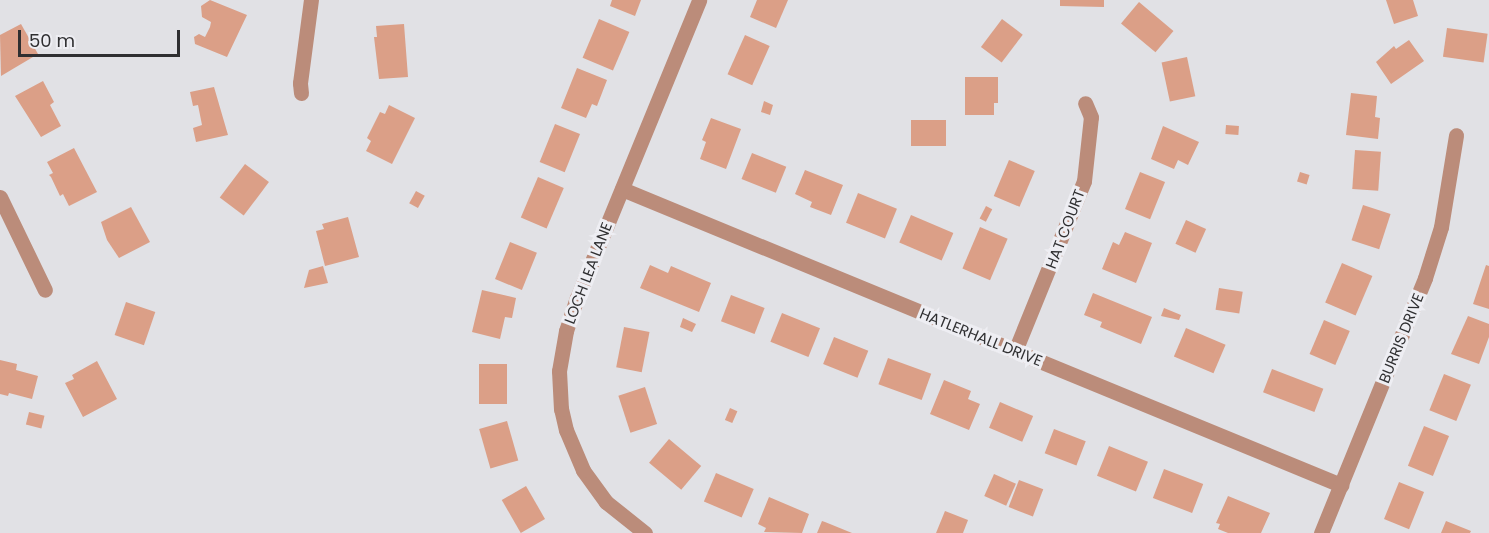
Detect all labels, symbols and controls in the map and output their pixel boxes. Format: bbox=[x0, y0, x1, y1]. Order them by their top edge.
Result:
scale bar bbox=[21, 18, 183, 56]
text: 50 m bbox=[29, 28, 75, 53]
street label: HAT COURT bbox=[1042, 187, 1088, 271]
street label: LOCH LEA LANE bbox=[560, 220, 616, 326]
street label: BURRIS DRIVE bbox=[1375, 290, 1427, 386]
street label: HATLERHALL DRIVE bbox=[917, 304, 1045, 370]

